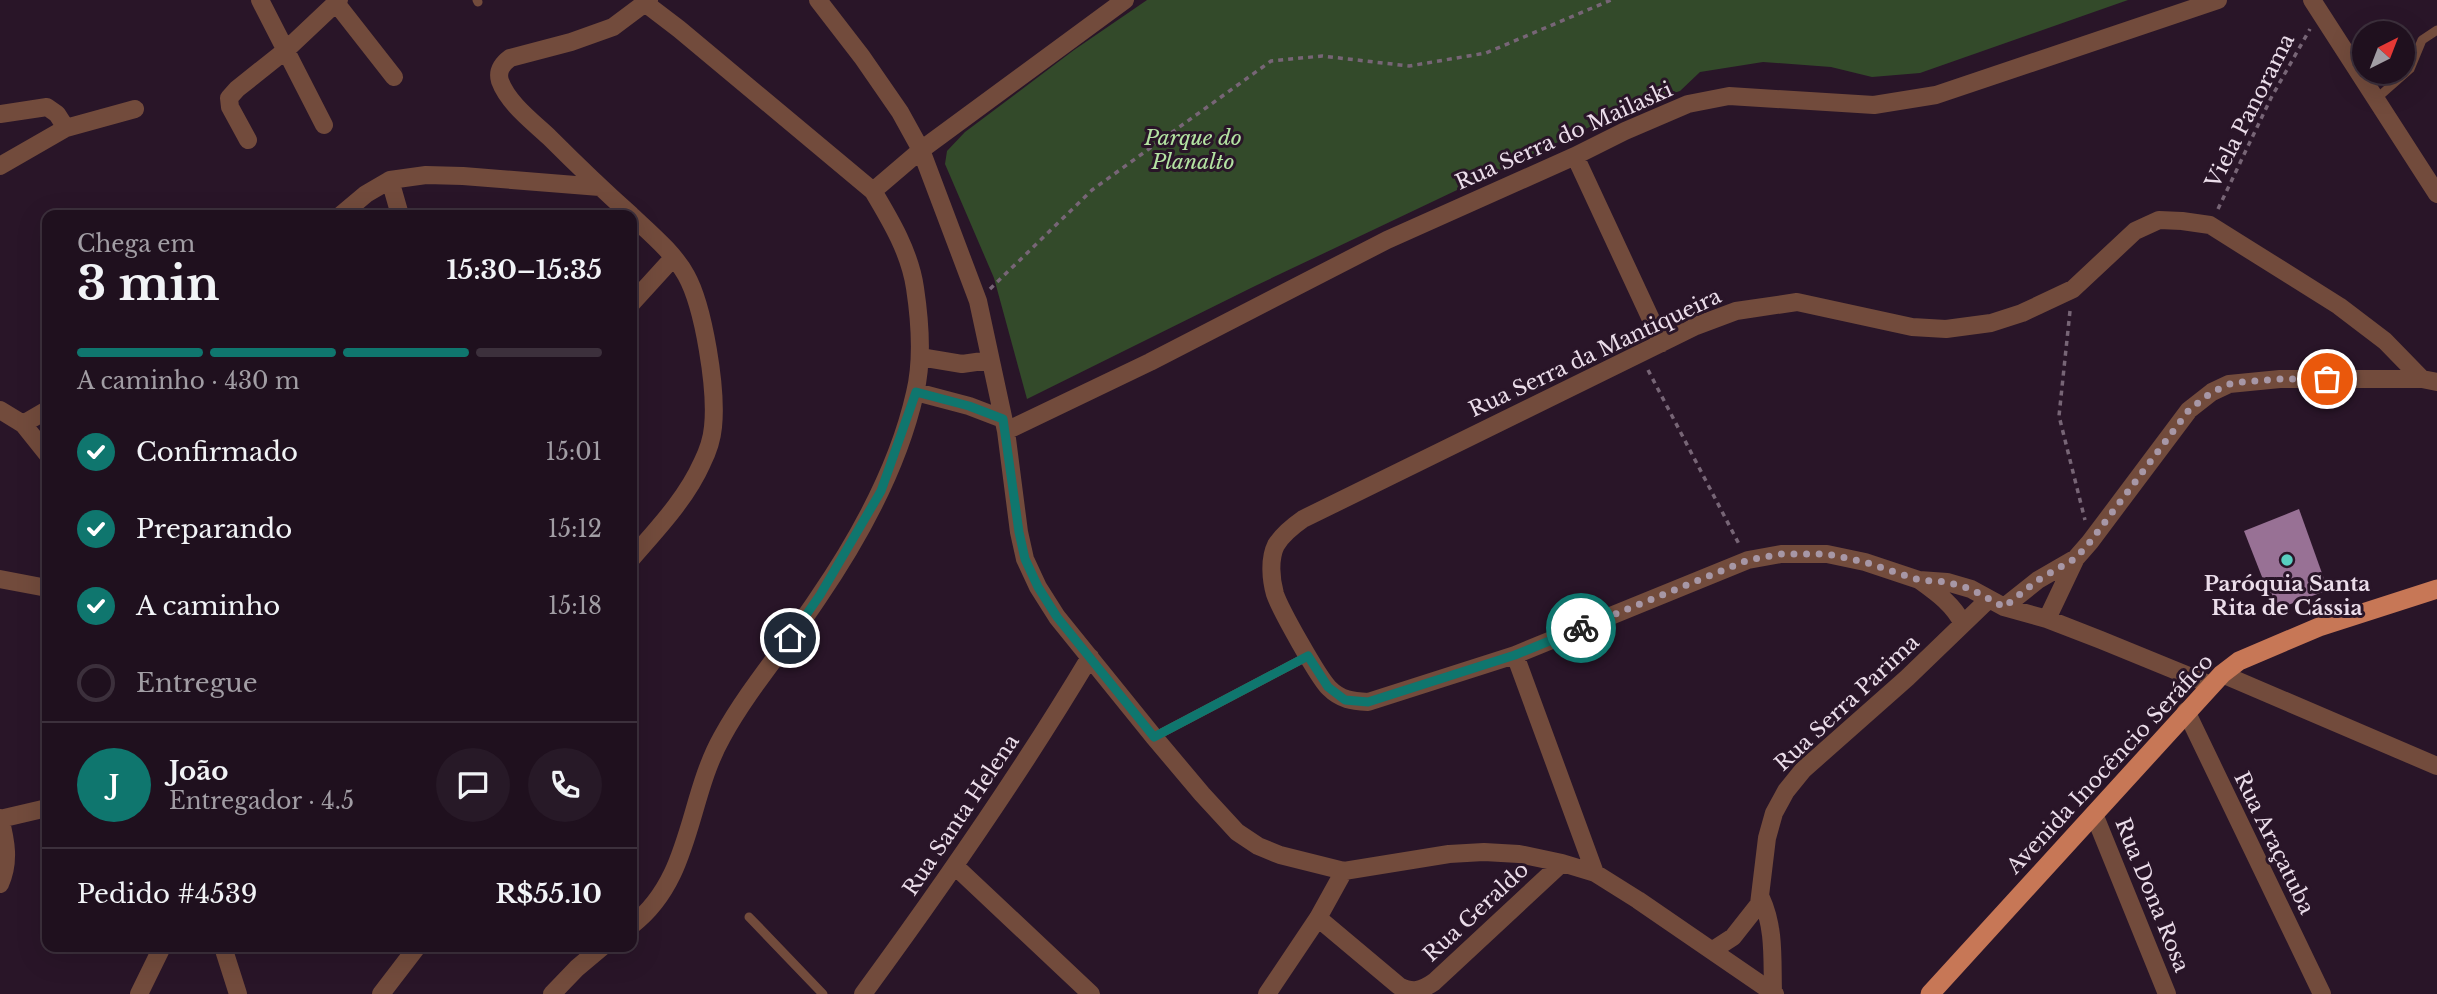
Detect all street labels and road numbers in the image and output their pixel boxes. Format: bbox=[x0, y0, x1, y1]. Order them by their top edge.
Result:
street label: Viela Panorama bbox=[2199, 29, 2300, 193]
street label: Rua Serra do Mailaski bbox=[1451, 76, 1677, 196]
street label: Rua Serra da Mantiqueira bbox=[1465, 283, 1726, 423]
street label: Rua Serra Parima bbox=[1769, 629, 1925, 777]
street label: Avenida Inocêncio Seráfico bbox=[2000, 649, 2219, 880]
street label: Rua Santa Helena bbox=[897, 729, 1025, 901]
street label: Rua Araçatuba bbox=[2228, 767, 2320, 919]
street label: Rua Dona Rosa bbox=[2109, 814, 2195, 976]
street label: Rua Geraldo bbox=[1418, 857, 1534, 967]

